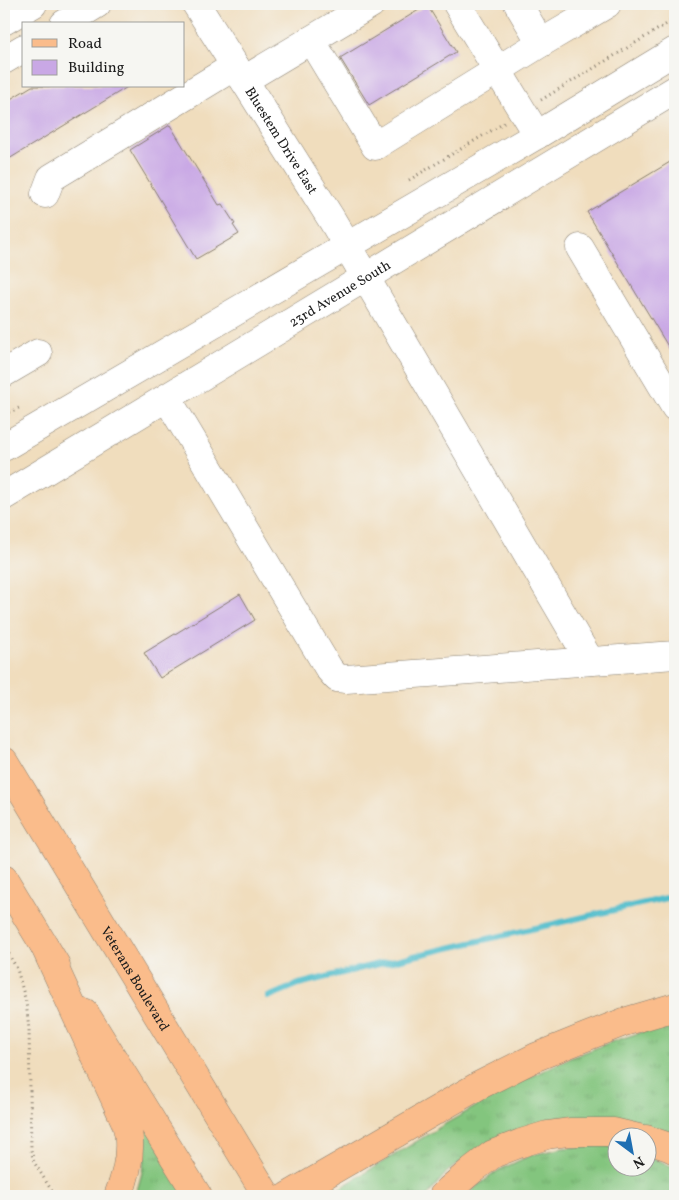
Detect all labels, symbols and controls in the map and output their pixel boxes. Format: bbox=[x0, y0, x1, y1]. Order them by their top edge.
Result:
legend bbox=[22, 22, 185, 88]
text: Road bbox=[68, 34, 102, 55]
text: Building bbox=[68, 58, 125, 79]
street label: Bluestem Drive East bbox=[240, 84, 321, 198]
street label: 23rd Avenue South bbox=[286, 256, 395, 332]
street label: Veterans Boulevard bbox=[95, 923, 173, 1035]
north arrow bbox=[606, 1128, 656, 1178]
text: N bbox=[629, 1151, 647, 1173]

